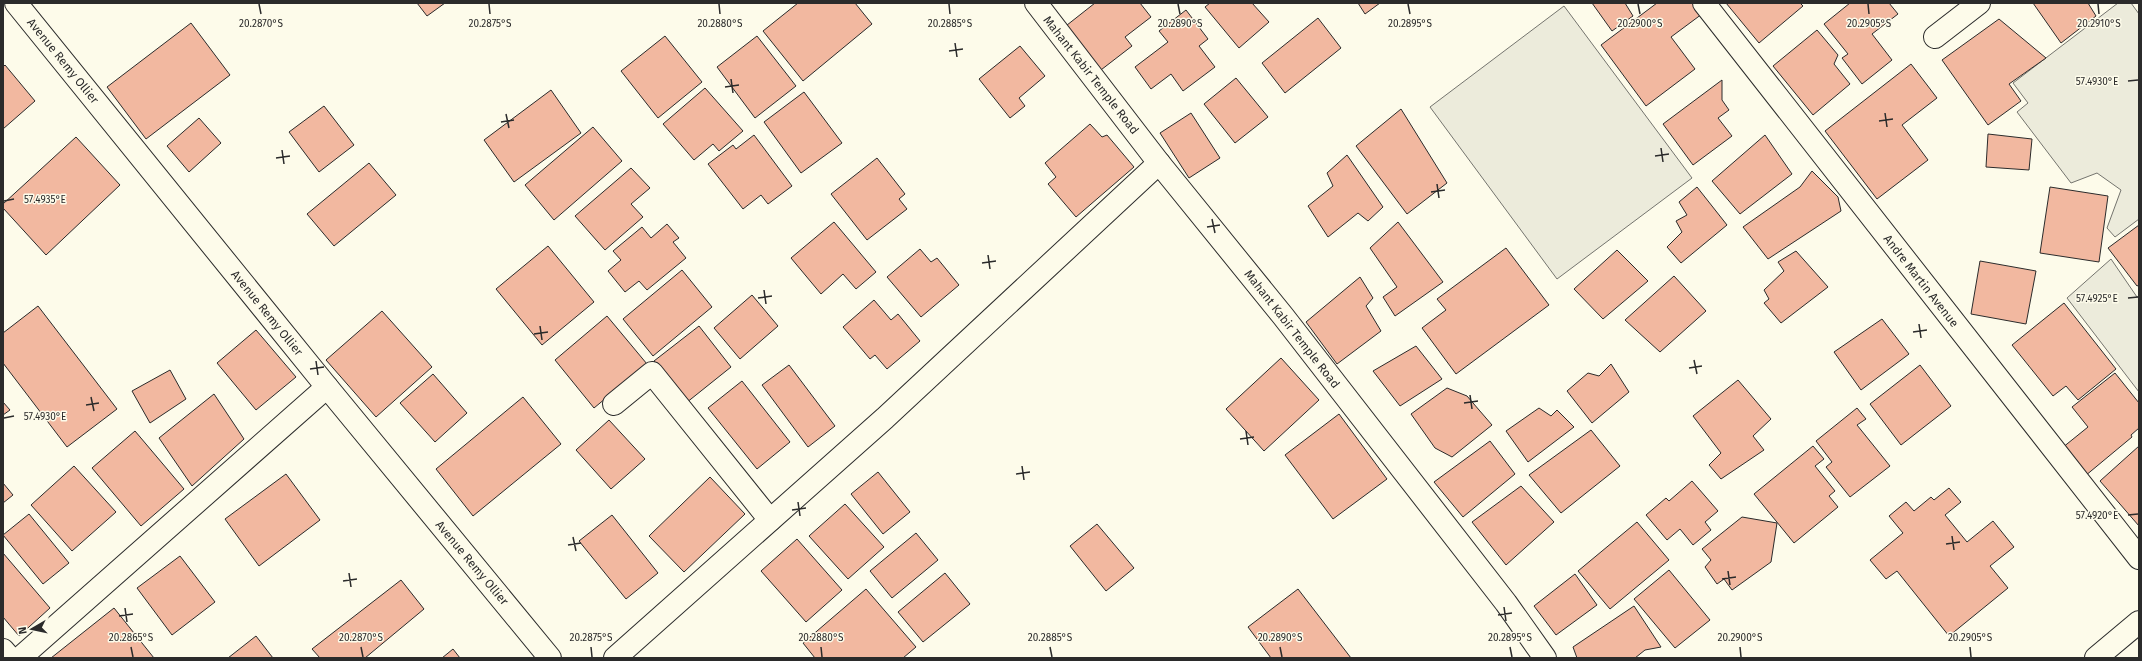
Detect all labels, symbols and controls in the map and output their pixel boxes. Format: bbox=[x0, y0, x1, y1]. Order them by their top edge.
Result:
street label: Mahant Kabir Temple Road bbox=[1040, 13, 1142, 137]
street label: Avenue Remy Ollier bbox=[24, 15, 102, 107]
text: 20.2870°S bbox=[239, 18, 283, 30]
text: 20.2875°S bbox=[468, 18, 512, 30]
text: 20.2880°S bbox=[697, 18, 743, 30]
text: 20.2885°S bbox=[928, 18, 973, 30]
text: 20.2890°S bbox=[1158, 18, 1203, 30]
text: 20.2895°S bbox=[1388, 18, 1433, 30]
text: 20.2900°S bbox=[1618, 18, 1663, 30]
text: 20.2905°S bbox=[1847, 18, 1892, 30]
text: 20.2910°S bbox=[2077, 18, 2121, 30]
text: 57.4930°E bbox=[2076, 76, 2118, 88]
text: 57.4935°E bbox=[24, 194, 66, 206]
street label: Andre Martin Avenue bbox=[1881, 232, 1961, 330]
street label: Avenue Remy Ollier bbox=[228, 267, 306, 359]
street label: Mahant Kabir Temple Road bbox=[1241, 267, 1343, 391]
text: 57.4925°E bbox=[2076, 293, 2118, 305]
text: 57.4930°E bbox=[24, 411, 66, 423]
text: 57.4920°E bbox=[2076, 510, 2118, 522]
street label: Avenue Remy Ollier bbox=[433, 518, 512, 608]
north arrow bbox=[12, 609, 52, 649]
text: N bbox=[16, 626, 30, 635]
text: 20.2865°S bbox=[109, 632, 154, 644]
text: 20.2870°S bbox=[339, 632, 383, 644]
text: 20.2875°S bbox=[569, 632, 613, 644]
text: 20.2880°S bbox=[798, 632, 844, 644]
text: 20.2885°S bbox=[1028, 632, 1073, 644]
text: 20.2890°S bbox=[1258, 632, 1303, 644]
text: 20.2895°S bbox=[1488, 632, 1533, 644]
text: 20.2900°S bbox=[1718, 632, 1763, 644]
text: 20.2905°S bbox=[1948, 632, 1993, 644]

